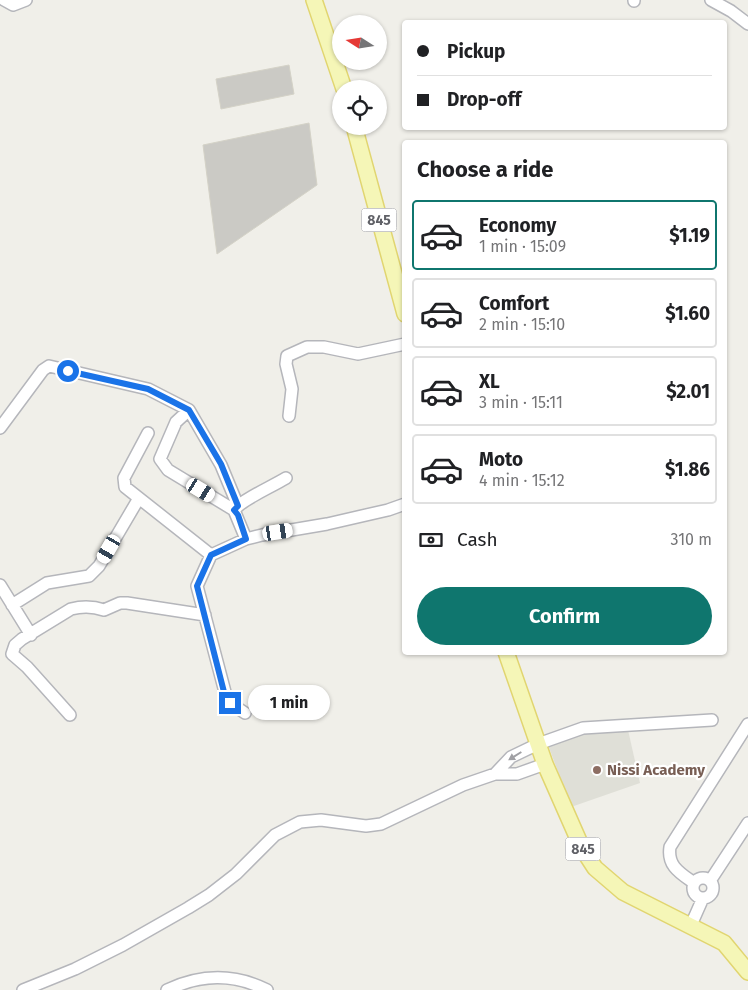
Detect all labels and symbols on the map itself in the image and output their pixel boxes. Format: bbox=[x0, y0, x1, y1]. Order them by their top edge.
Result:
north arrow bbox=[332, 15, 388, 70]
road number: 845 bbox=[362, 208, 396, 232]
route start bbox=[57, 360, 79, 382]
car bbox=[184, 476, 217, 504]
car bbox=[262, 522, 293, 542]
car bbox=[95, 532, 122, 566]
callout: 1 min bbox=[248, 686, 330, 720]
route end bbox=[219, 692, 241, 714]
one-way arrow bbox=[508, 751, 521, 761]
place label: Nissi Academy bbox=[607, 761, 705, 779]
marker: Nissi Academy bbox=[591, 764, 603, 776]
road number: 845 bbox=[566, 838, 600, 861]

